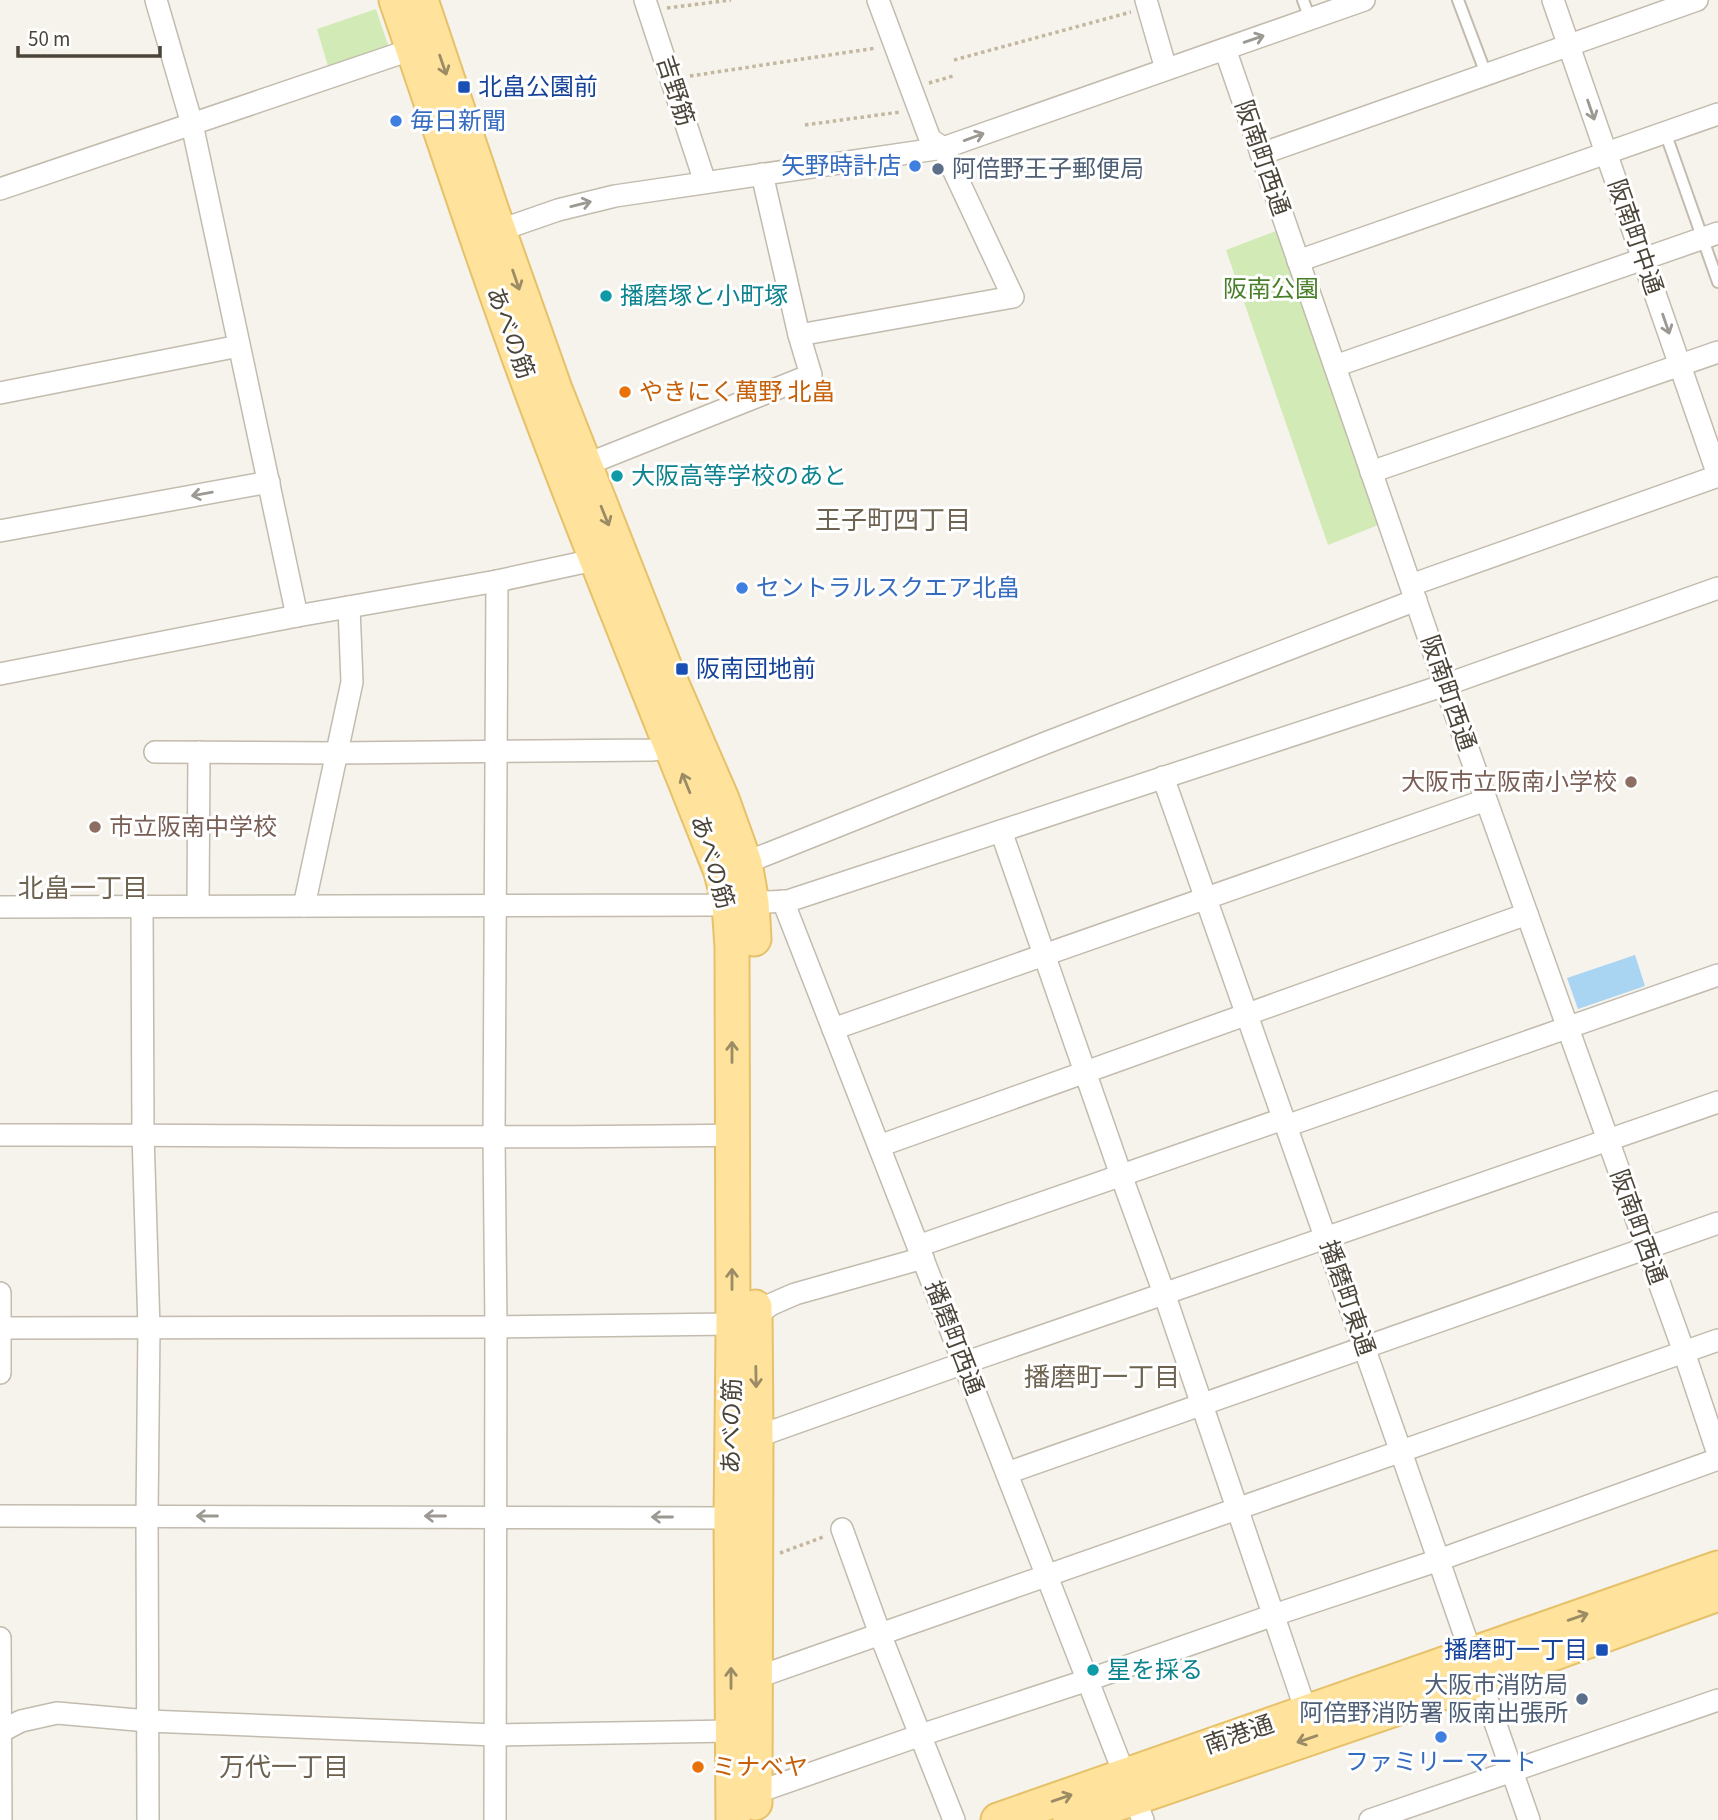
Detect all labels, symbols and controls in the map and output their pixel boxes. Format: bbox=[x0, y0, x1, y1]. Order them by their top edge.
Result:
scale bar bbox=[18, 14, 159, 58]
text: 50 m bbox=[28, 24, 70, 54]
one-way arrow bbox=[1243, 32, 1265, 45]
street label: 吉野筋 bbox=[647, 51, 703, 131]
one-way arrow bbox=[438, 53, 450, 75]
place label: 北畠公園前 bbox=[478, 70, 598, 105]
marker: 北畠公園前 bbox=[456, 79, 472, 95]
street label: 阪南町西通 bbox=[1226, 96, 1298, 220]
one-way arrow bbox=[1586, 98, 1598, 120]
place label: 毎日新聞 bbox=[410, 104, 506, 139]
marker: 毎日新聞 bbox=[388, 113, 404, 129]
one-way arrow bbox=[962, 130, 984, 143]
place label: 矢野時計店 bbox=[781, 149, 901, 184]
place label: 阿倍野王子郵便局 bbox=[952, 152, 1144, 187]
marker: 矢野時計店 bbox=[907, 158, 923, 174]
marker: 阿倍野王子郵便局 bbox=[930, 161, 946, 177]
street label: 阪南町中通 bbox=[1599, 175, 1671, 299]
one-way arrow bbox=[569, 197, 592, 210]
one-way arrow bbox=[511, 269, 524, 290]
park label: 阪南公園 bbox=[1223, 272, 1319, 307]
place label: 播磨塚と小町塚 bbox=[620, 279, 788, 314]
street label: あべの筋 bbox=[477, 282, 543, 384]
marker: 播磨塚と小町塚 bbox=[598, 288, 614, 304]
one-way arrow bbox=[1661, 313, 1673, 335]
place label: やきにく萬野 北畠 bbox=[639, 375, 835, 410]
marker: やきにく萬野 北畠 bbox=[617, 384, 633, 400]
place label: 大阪高等学校のあと bbox=[631, 459, 847, 494]
marker: 大阪高等学校のあと bbox=[609, 468, 625, 484]
one-way arrow bbox=[191, 488, 214, 501]
district label: 王子町四丁目 bbox=[815, 502, 971, 539]
one-way arrow bbox=[600, 504, 613, 526]
place label: セントラルスクエア北畠 bbox=[756, 571, 1020, 606]
marker: セントラルスクエア北畠 bbox=[734, 580, 750, 596]
street label: 阪南町西通 bbox=[1412, 631, 1484, 755]
place label: 阪南団地前 bbox=[696, 652, 816, 687]
marker: 阪南団地前 bbox=[674, 661, 690, 677]
place label: 大阪市立阪南小学校 bbox=[1401, 765, 1617, 800]
one-way arrow bbox=[678, 773, 691, 794]
marker: 大阪市立阪南小学校 bbox=[1623, 774, 1639, 790]
place label: 市立阪南中学校 bbox=[109, 810, 277, 845]
street label: あべの筋 bbox=[681, 811, 743, 913]
marker: 市立阪南中学校 bbox=[87, 819, 103, 835]
district label: 北畠一丁目 bbox=[18, 870, 148, 907]
one-way arrow bbox=[725, 1041, 739, 1064]
street label: 阪南町西通 bbox=[1601, 1165, 1675, 1289]
street label: 播磨町東通 bbox=[1311, 1236, 1383, 1360]
one-way arrow bbox=[725, 1268, 739, 1291]
street label: 播磨町西通 bbox=[916, 1276, 992, 1400]
district label: 播磨町一丁目 bbox=[1024, 1359, 1180, 1396]
one-way arrow bbox=[749, 1365, 763, 1388]
street label: あべの筋 bbox=[714, 1378, 750, 1474]
one-way arrow bbox=[196, 1509, 219, 1523]
one-way arrow bbox=[424, 1509, 447, 1523]
one-way arrow bbox=[651, 1510, 674, 1524]
one-way arrow bbox=[1566, 1610, 1588, 1622]
place label: 播磨町一丁目 bbox=[1444, 1633, 1588, 1668]
marker: 播磨町一丁目 bbox=[1594, 1642, 1610, 1658]
place label: 星を採る bbox=[1107, 1653, 1203, 1688]
marker: 星を採る bbox=[1085, 1662, 1101, 1678]
one-way arrow bbox=[724, 1667, 738, 1690]
place label: 大阪市消防局 阿倍野消防署 阪南出張所 bbox=[1299, 1668, 1568, 1731]
marker: 大阪市消防局 阿倍野消防署 阪南出張所 bbox=[1574, 1691, 1590, 1707]
street label: 南港通 bbox=[1199, 1707, 1279, 1763]
marker: ファミリーマート bbox=[1433, 1729, 1449, 1745]
one-way arrow bbox=[1296, 1733, 1318, 1746]
place label: ファミリーマート bbox=[1345, 1745, 1537, 1780]
district label: 万代一丁目 bbox=[219, 1749, 349, 1786]
place label: ミナベヤ bbox=[712, 1750, 808, 1785]
marker: ミナベヤ bbox=[690, 1759, 706, 1775]
one-way arrow bbox=[1051, 1791, 1073, 1803]

